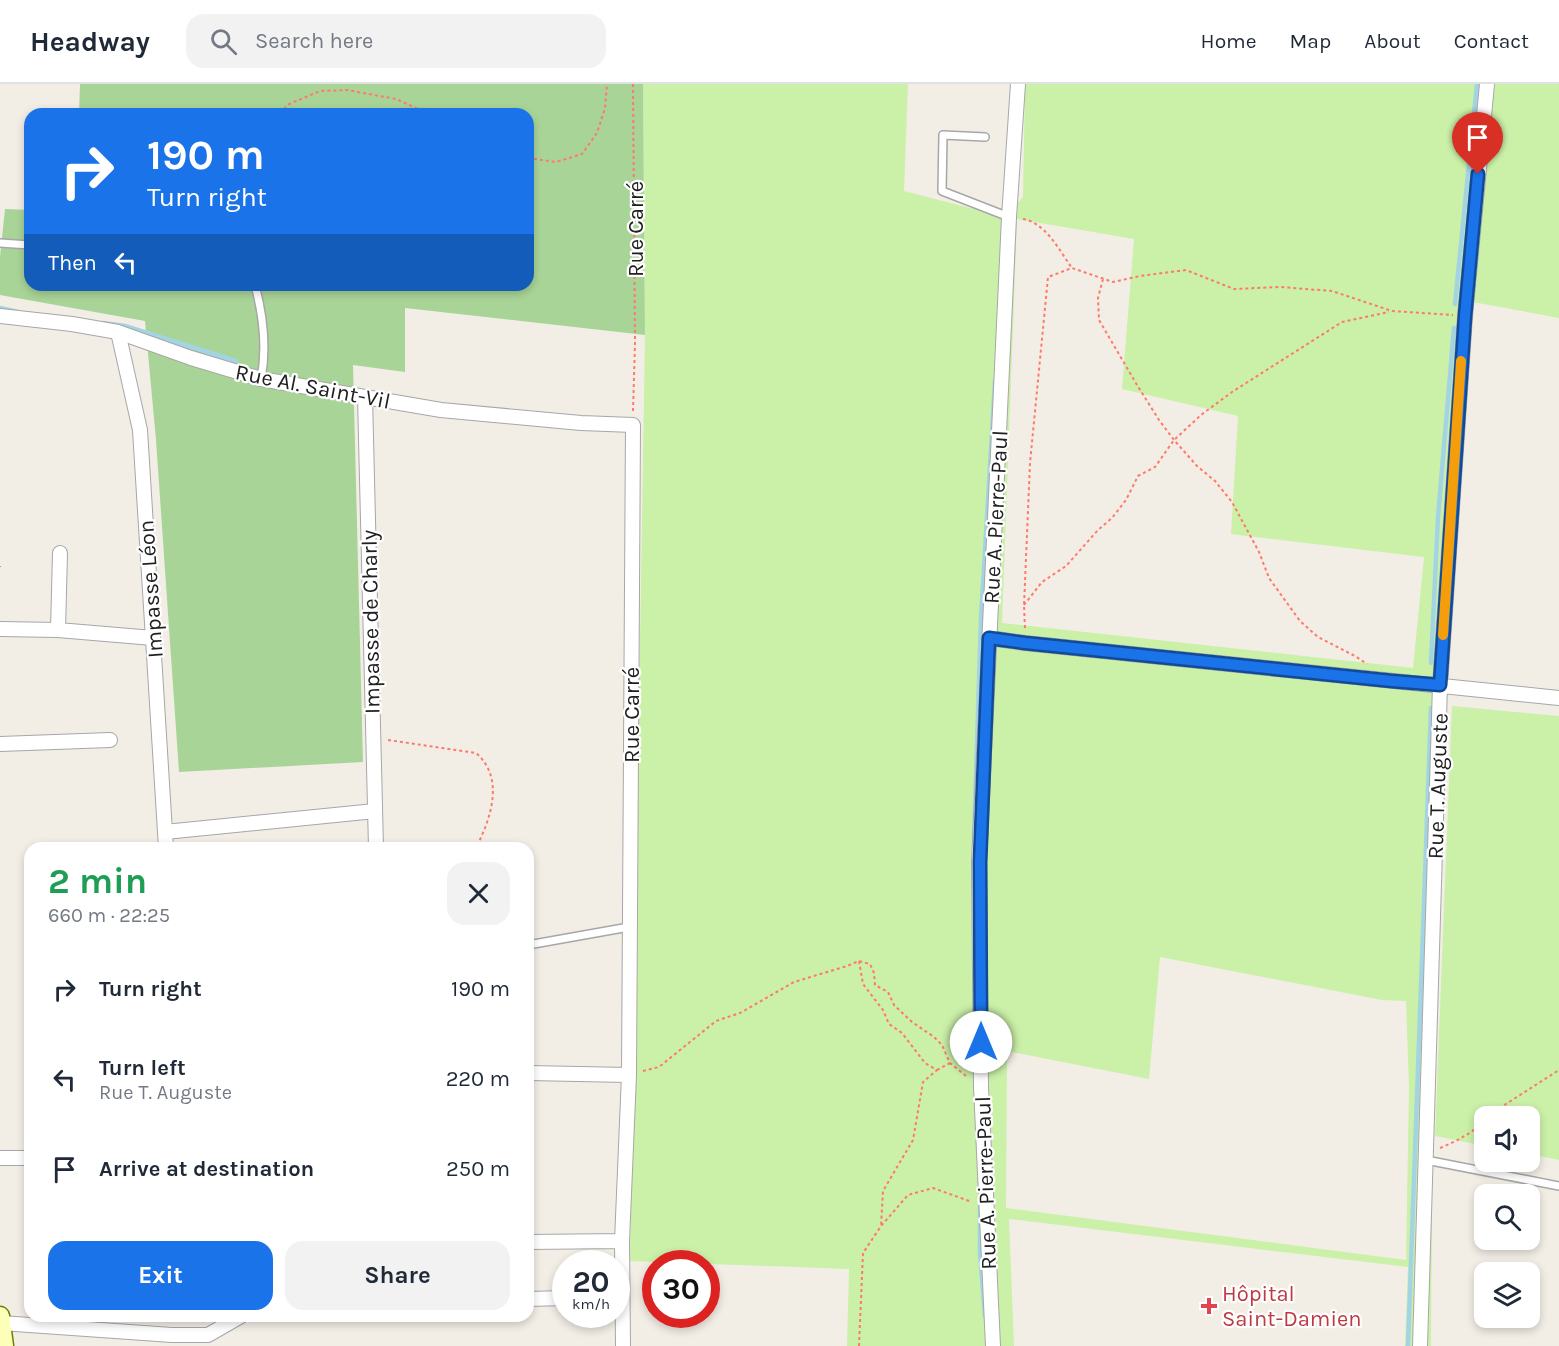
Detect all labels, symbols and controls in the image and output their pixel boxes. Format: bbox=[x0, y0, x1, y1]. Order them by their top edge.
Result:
search box bbox=[186, 14, 606, 68]
text: Headway bbox=[30, 25, 150, 58]
icon: search bbox=[207, 25, 240, 58]
text: Search here bbox=[255, 28, 373, 54]
text: Home bbox=[1201, 29, 1257, 53]
text: Map bbox=[1290, 29, 1331, 53]
text: About bbox=[1364, 29, 1421, 53]
text: Contact bbox=[1454, 29, 1529, 53]
pin bbox=[1452, 112, 1503, 174]
icon: arrive bbox=[1461, 121, 1494, 154]
text: 190 m bbox=[147, 130, 265, 180]
icon: right bbox=[48, 132, 126, 210]
text: Turn right bbox=[147, 181, 267, 213]
street label: Rue Carré bbox=[623, 181, 649, 277]
icon: left bbox=[109, 246, 142, 279]
text: Then bbox=[48, 250, 97, 276]
street label: Rue Al. Saint-Vil bbox=[233, 359, 393, 415]
street label: Rue A. Pierre-Paul bbox=[978, 430, 1014, 605]
street label: Impasse Léon bbox=[133, 519, 169, 659]
street label: Impasse de Charly bbox=[356, 530, 386, 714]
street label: Rue Carré bbox=[619, 667, 645, 763]
street label: Rue T. Auguste bbox=[1422, 712, 1454, 860]
text: 2 min bbox=[48, 860, 147, 902]
button: close bbox=[447, 862, 510, 925]
text: 660 m · 22:25 bbox=[48, 904, 170, 927]
icon: right bbox=[48, 973, 81, 1006]
text: Turn right bbox=[99, 976, 202, 1002]
text: 190 m bbox=[451, 976, 510, 1002]
position arrow bbox=[949, 1010, 1013, 1074]
text: Turn left bbox=[99, 1055, 186, 1081]
icon: left bbox=[48, 1063, 81, 1096]
text: 220 m bbox=[446, 1066, 510, 1092]
text: Rue T. Auguste bbox=[99, 1081, 232, 1104]
street label: Rue A. Pierre-Paul bbox=[970, 1096, 1002, 1270]
map controls bbox=[1474, 1106, 1540, 1328]
button: sound bbox=[1474, 1106, 1540, 1172]
icon: arrive bbox=[48, 1153, 81, 1186]
text: Arrive at destination bbox=[99, 1156, 314, 1182]
text: 250 m bbox=[446, 1156, 510, 1182]
button: search bbox=[1474, 1184, 1540, 1250]
button: Exit bbox=[48, 1241, 273, 1310]
button: Share bbox=[285, 1241, 510, 1310]
speed limit sign: 30 bbox=[642, 1250, 720, 1328]
button: layers bbox=[1474, 1262, 1540, 1328]
text: 20 bbox=[572, 1264, 610, 1300]
place label: Hôpital Saint-Damien bbox=[1222, 1281, 1362, 1332]
text: km/h bbox=[572, 1295, 610, 1313]
marker: Hôpital Saint-Damien bbox=[1200, 1297, 1218, 1315]

